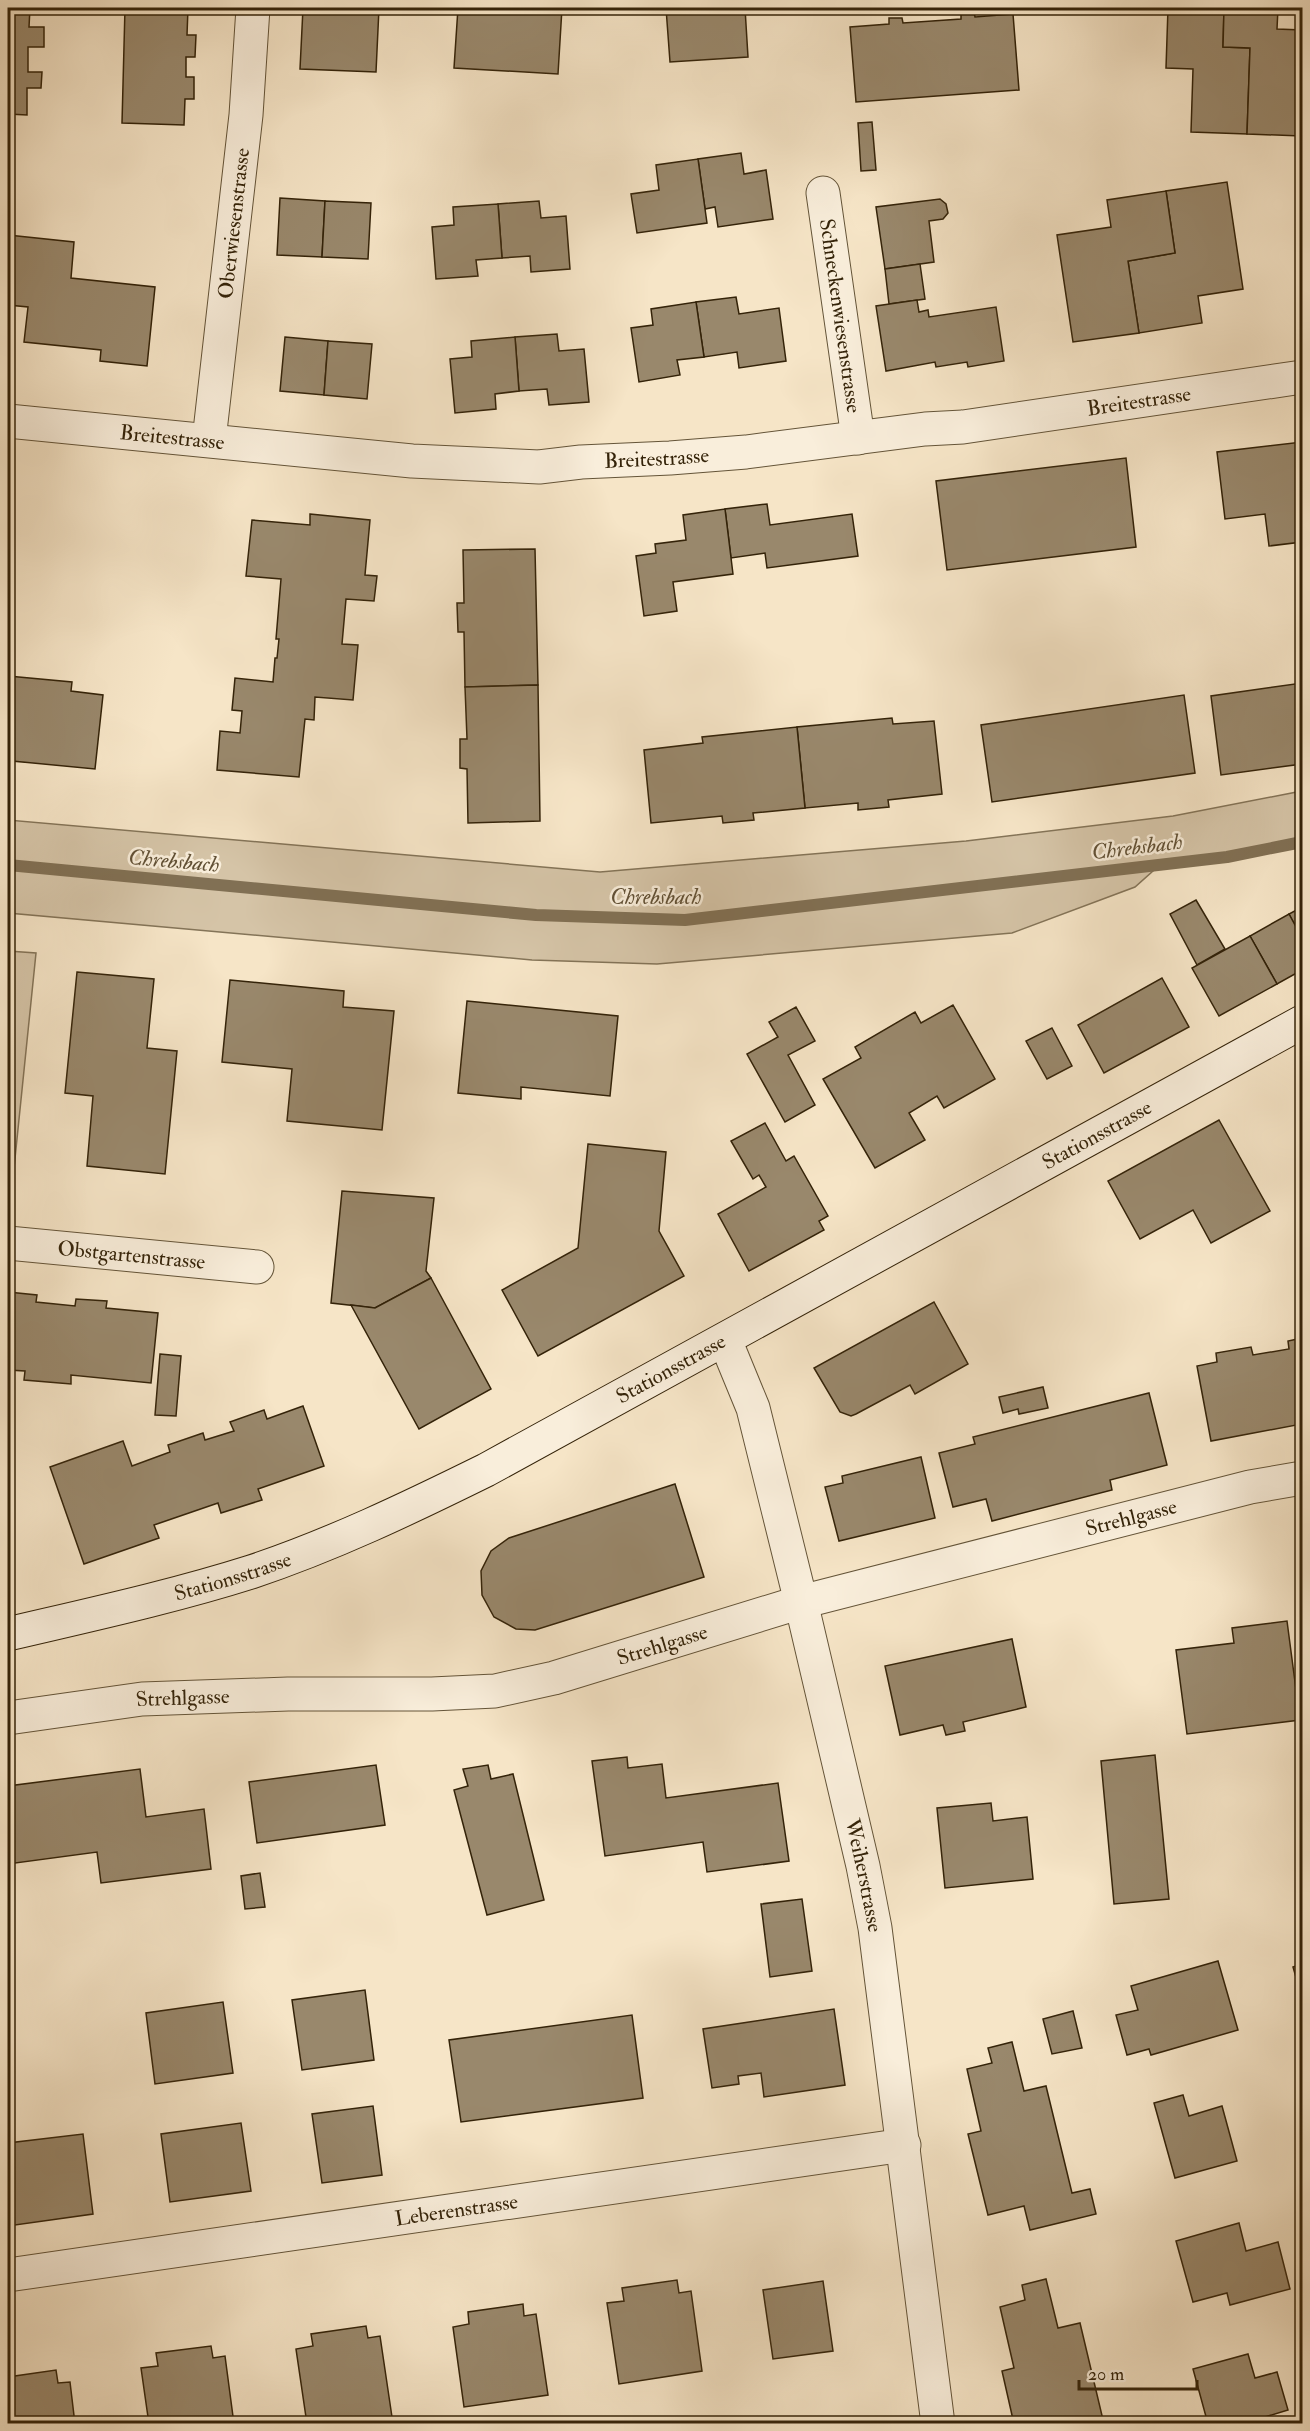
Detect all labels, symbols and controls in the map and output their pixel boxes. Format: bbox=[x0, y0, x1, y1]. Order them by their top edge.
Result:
street label: Oberwiesenstrasse bbox=[212, 146, 256, 300]
street label: Schneckenwiesenstrasse bbox=[813, 217, 867, 415]
street label: Breitestrasse bbox=[1085, 381, 1193, 423]
street label: Breitestrasse bbox=[119, 419, 226, 456]
street label: Breitestrasse bbox=[604, 442, 710, 475]
water label: Chrebsbach bbox=[1090, 828, 1184, 866]
water label: Chrebsbach bbox=[127, 843, 221, 879]
water label: Chrebsbach bbox=[610, 883, 702, 911]
street label: Stationsstrasse bbox=[1037, 1094, 1157, 1176]
street label: Obstgartenstrasse bbox=[56, 1235, 207, 1276]
street label: Stationsstrasse bbox=[611, 1328, 731, 1410]
street label: Strehlgasse bbox=[1082, 1493, 1180, 1543]
street label: Stationsstrasse bbox=[171, 1546, 295, 1608]
street label: Strehlgasse bbox=[614, 1618, 711, 1672]
street label: Strehlgasse bbox=[134, 1683, 230, 1714]
street label: Weiherstrasse bbox=[838, 1815, 889, 1935]
street label: Leberenstrasse bbox=[393, 2188, 520, 2233]
scale bar bbox=[1079, 2353, 1198, 2391]
text: 20 m bbox=[1088, 2363, 1124, 2386]

